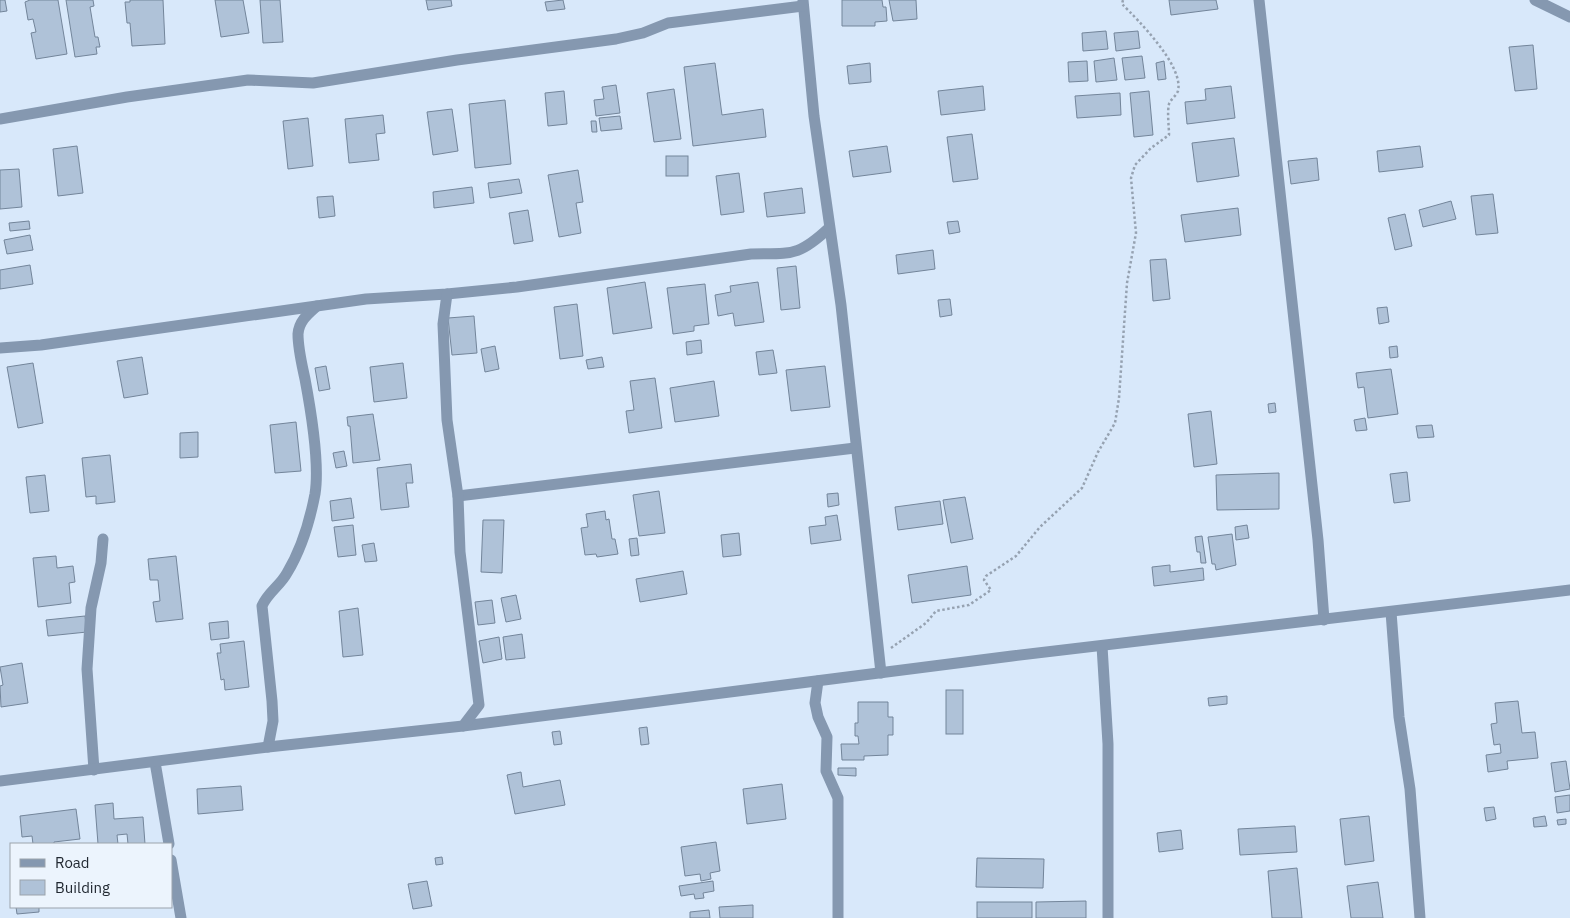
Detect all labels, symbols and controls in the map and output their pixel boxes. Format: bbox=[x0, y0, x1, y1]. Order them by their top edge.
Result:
legend bbox=[10, 843, 172, 908]
text: Road bbox=[55, 853, 90, 872]
text: Building bbox=[55, 878, 110, 897]

